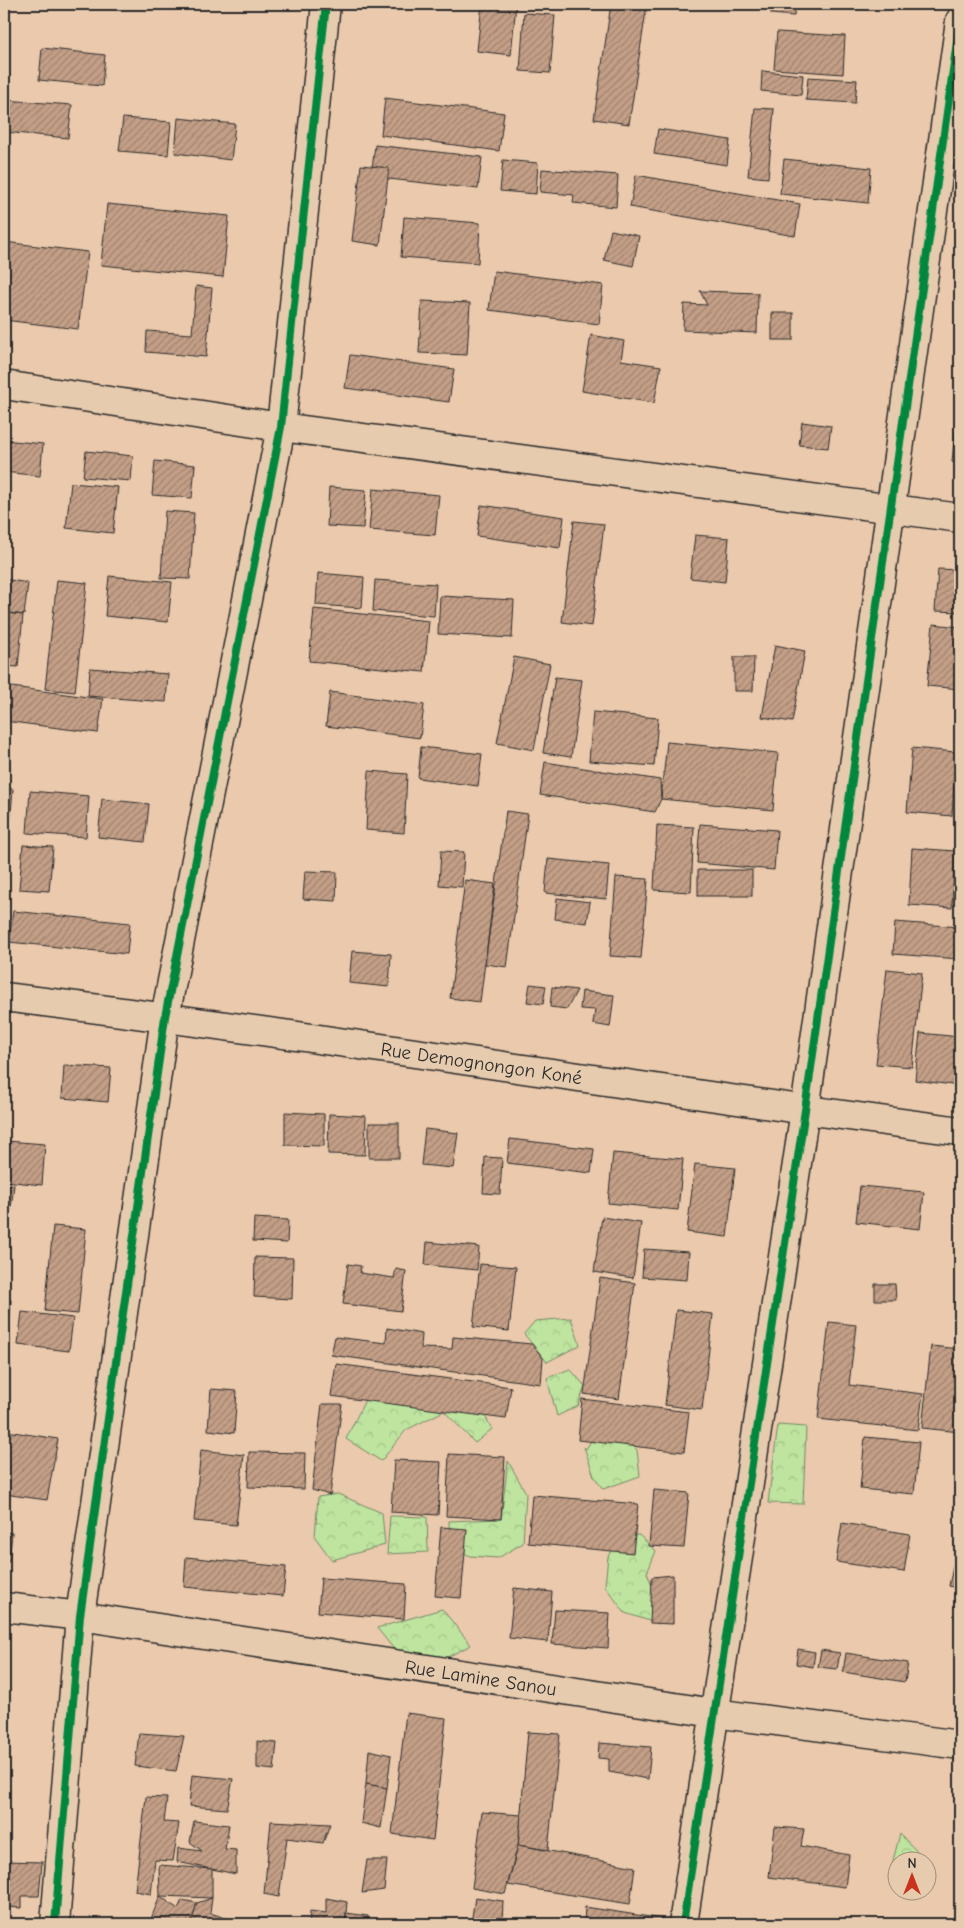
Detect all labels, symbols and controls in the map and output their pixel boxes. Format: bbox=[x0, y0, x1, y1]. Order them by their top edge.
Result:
street label: Rue Demognongon Koné bbox=[379, 1038, 583, 1089]
street label: Rue Lamine Sanou bbox=[403, 1656, 558, 1701]
north arrow bbox=[886, 1850, 936, 1900]
text: N bbox=[907, 1855, 917, 1872]

